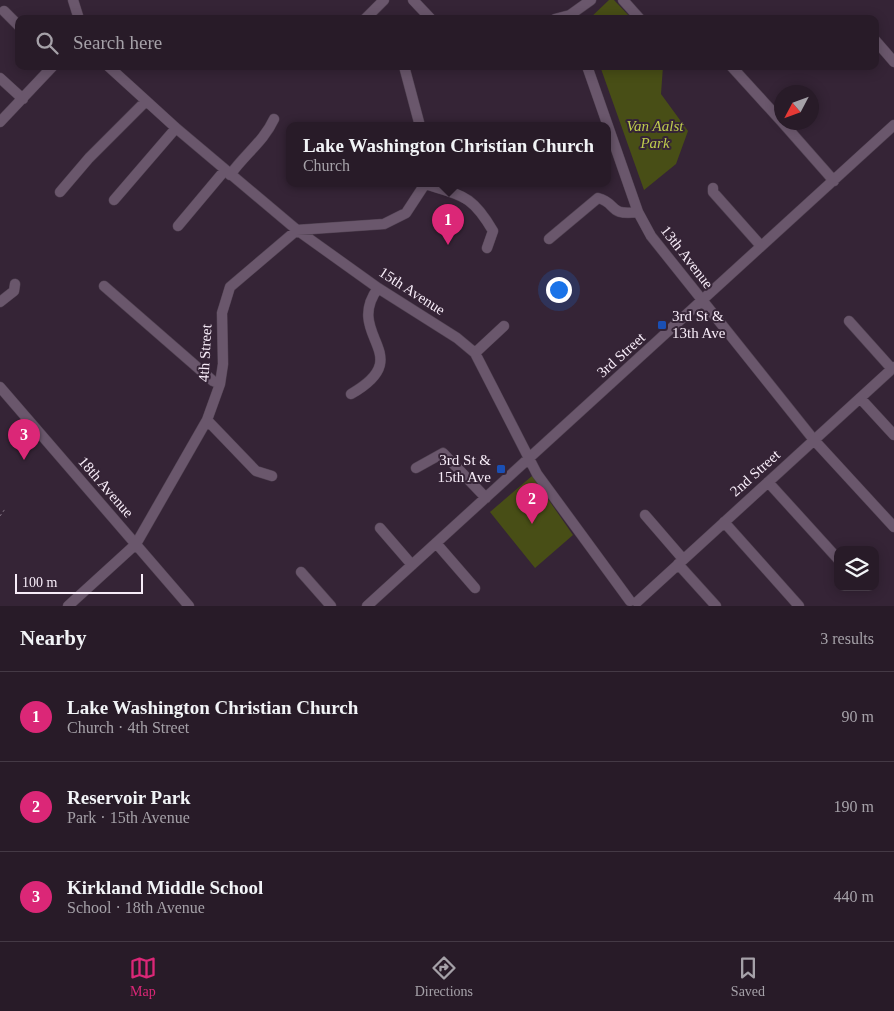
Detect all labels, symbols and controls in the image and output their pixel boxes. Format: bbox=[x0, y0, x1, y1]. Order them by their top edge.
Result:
search box bbox=[15, 15, 879, 70]
icon: search bbox=[33, 29, 61, 57]
text: Search here bbox=[73, 32, 162, 53]
north arrow bbox=[774, 85, 819, 130]
park label: Van Aalst Park bbox=[627, 118, 684, 151]
popup bbox=[286, 122, 611, 187]
text: Lake Washington Christian Church bbox=[303, 135, 594, 156]
text: Church bbox=[303, 157, 350, 174]
pin: 1 bbox=[432, 204, 464, 245]
street label: 13th Avenue bbox=[658, 222, 717, 292]
street label: 15th Avenue bbox=[376, 264, 448, 318]
your location bbox=[546, 277, 572, 303]
place label: 3rd St & 13th Ave bbox=[672, 308, 726, 341]
marker: 3rd St & 13th Ave bbox=[656, 319, 668, 331]
street label: 4th Street bbox=[195, 323, 215, 382]
street label: 3rd Street bbox=[594, 329, 649, 381]
pin: 3 bbox=[8, 419, 40, 460]
street label: 2nd Street bbox=[727, 446, 784, 499]
place label: 3rd St & 15th Ave bbox=[438, 452, 491, 485]
street label: 18th Avenue bbox=[75, 453, 137, 521]
marker: 3rd St & 15th Ave bbox=[495, 463, 507, 475]
pin: 2 bbox=[516, 483, 548, 524]
map controls bbox=[834, 546, 879, 591]
button: layers bbox=[834, 546, 879, 591]
scale bar bbox=[15, 571, 142, 594]
text: 100 m bbox=[22, 575, 57, 590]
text: Nearby bbox=[20, 626, 87, 650]
text: 3 results bbox=[820, 630, 874, 647]
text: Lake Washington Christian Church bbox=[67, 697, 358, 718]
text: 1 bbox=[32, 708, 40, 725]
text: 90 m bbox=[842, 708, 874, 725]
text: Church · 4th Street bbox=[67, 719, 189, 736]
text: Reservoir Park bbox=[67, 787, 191, 808]
text: 2 bbox=[32, 798, 40, 815]
text: 190 m bbox=[834, 798, 874, 815]
text: Park · 15th Avenue bbox=[67, 809, 190, 826]
text: Kirkland Middle School bbox=[67, 877, 263, 898]
text: 3 bbox=[32, 888, 40, 905]
text: 440 m bbox=[834, 888, 874, 905]
text: School · 18th Avenue bbox=[67, 899, 205, 916]
tab: Map bbox=[129, 954, 157, 1000]
tab: Directions bbox=[415, 954, 473, 1000]
tab: Saved bbox=[731, 954, 765, 1000]

